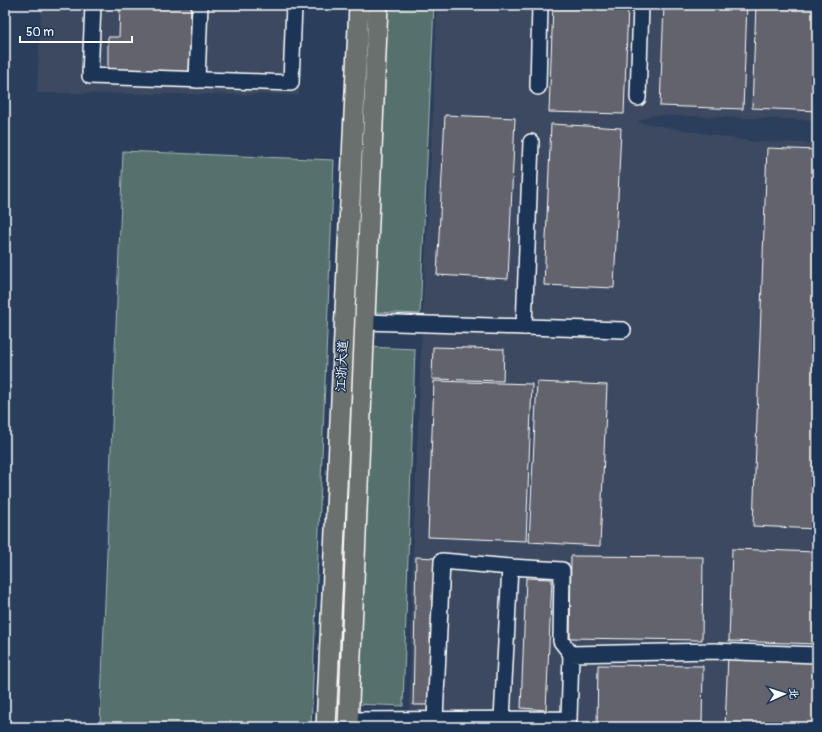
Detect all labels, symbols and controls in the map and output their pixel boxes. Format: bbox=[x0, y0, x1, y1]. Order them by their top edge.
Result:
scale bar bbox=[20, 18, 132, 44]
text: 50 m bbox=[26, 25, 54, 40]
street label: 江浙大道 bbox=[333, 340, 351, 392]
north arrow bbox=[764, 674, 804, 714]
text: 北 bbox=[787, 688, 800, 699]

